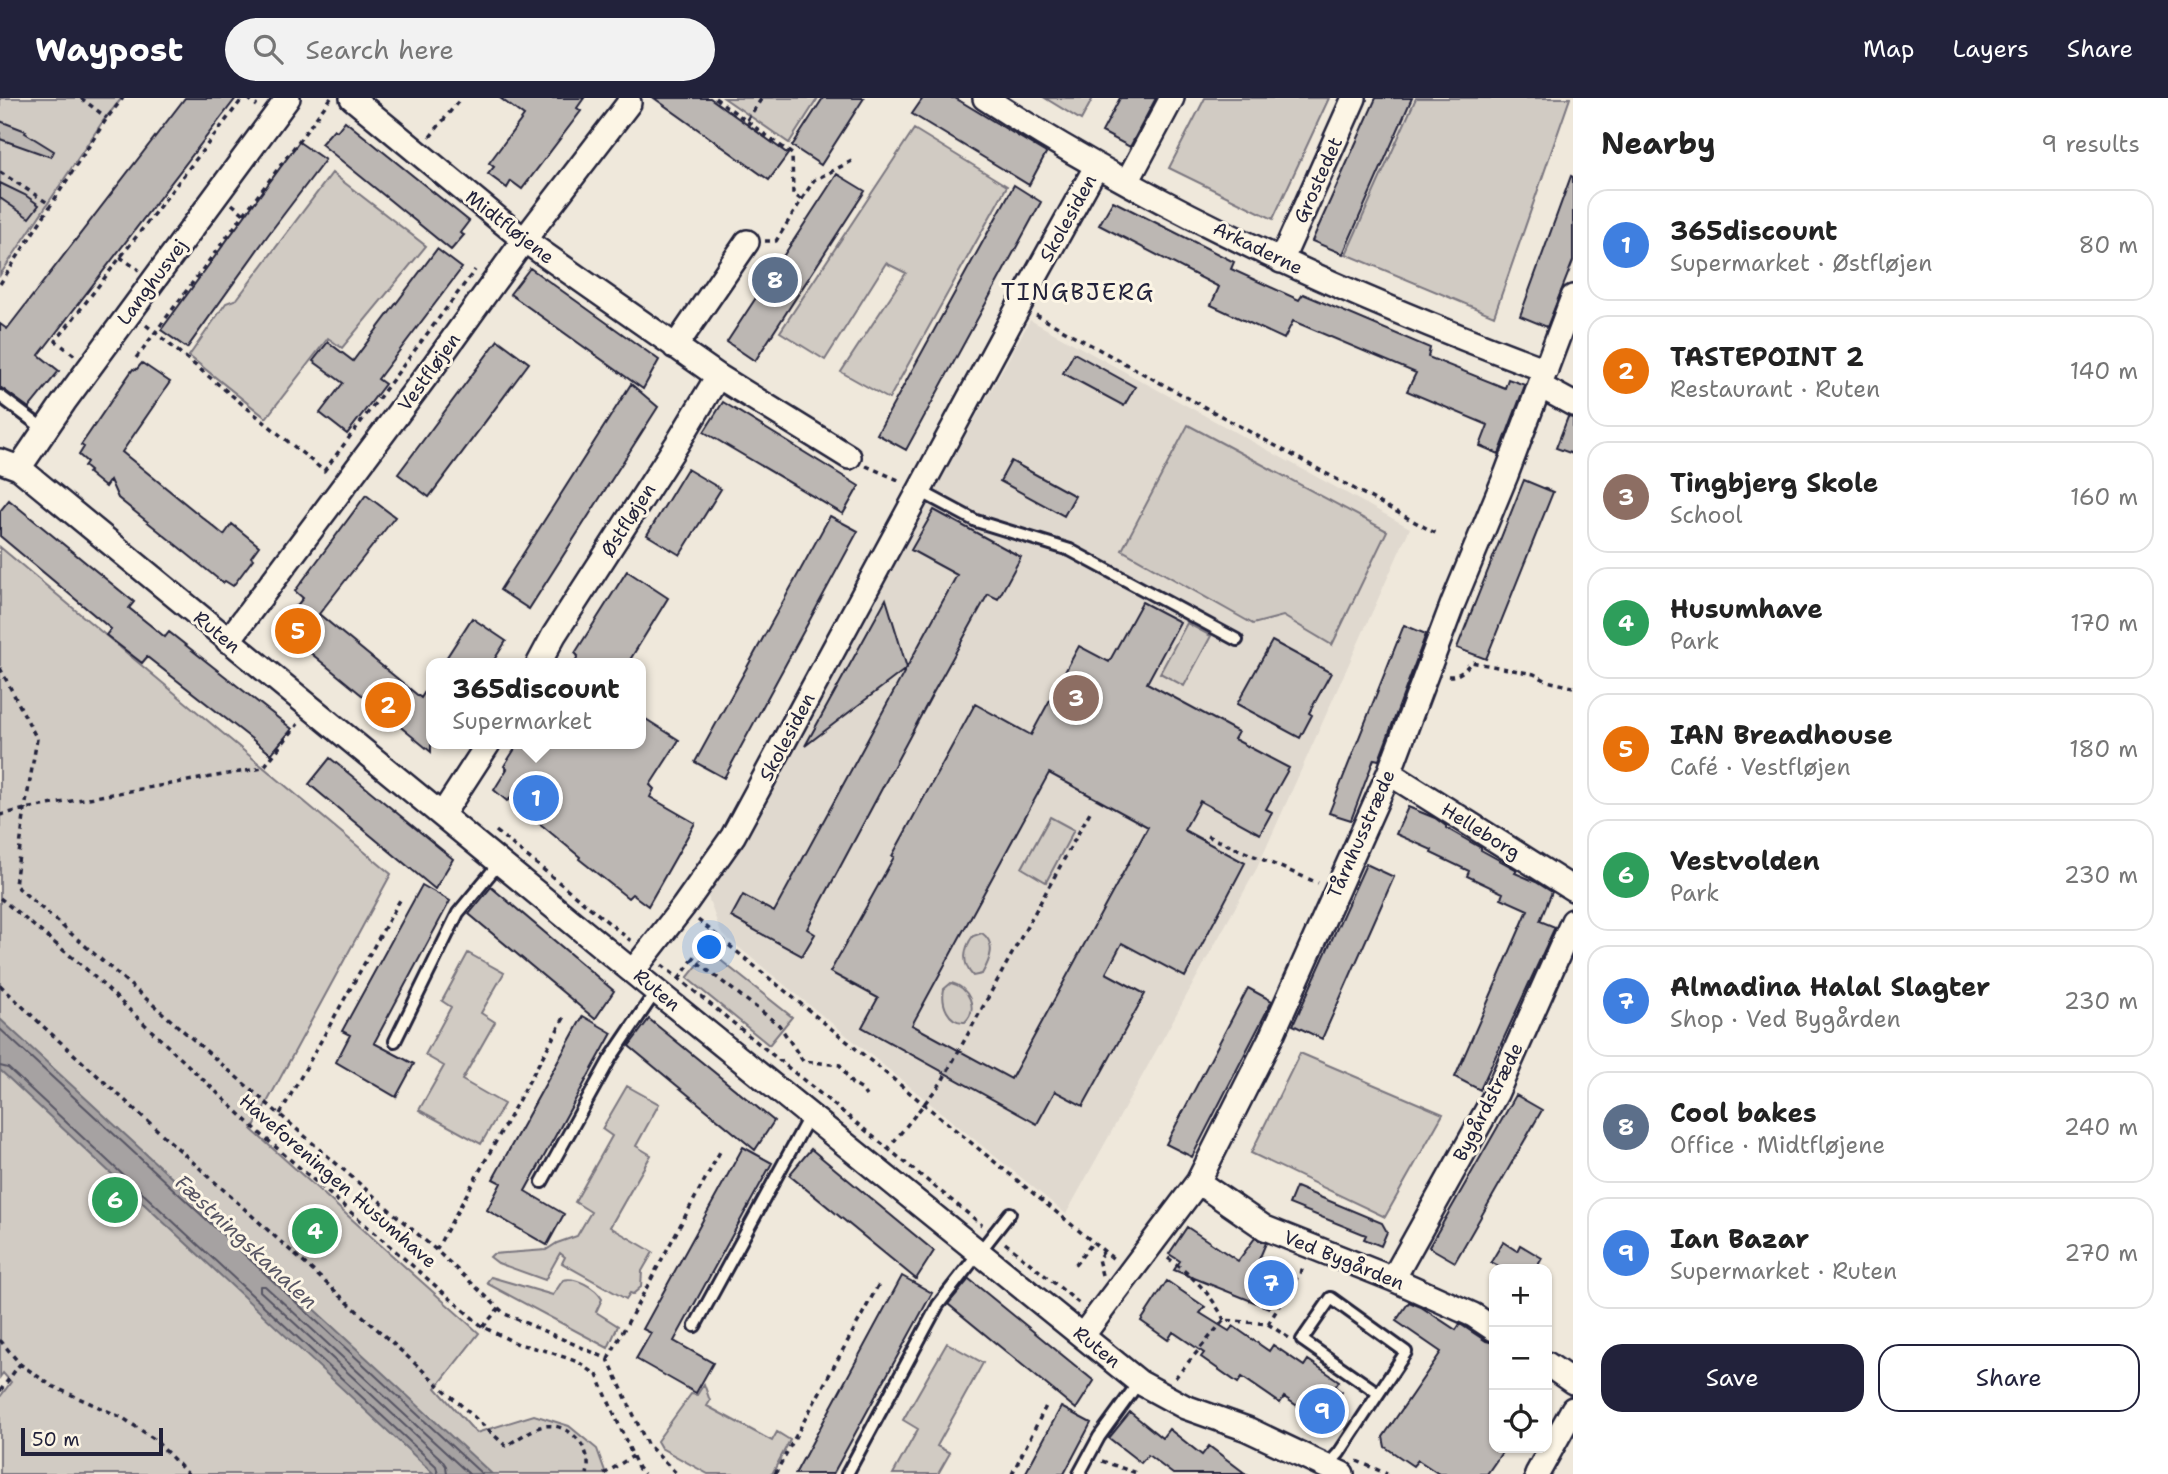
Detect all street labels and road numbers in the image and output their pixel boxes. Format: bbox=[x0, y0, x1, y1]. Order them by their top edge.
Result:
street label: Grostedet bbox=[1288, 133, 1348, 227]
street label: Skolesiden bbox=[1034, 170, 1102, 266]
street label: Midtfløjene bbox=[461, 185, 559, 269]
street label: Arkaderne bbox=[1209, 216, 1307, 280]
street label: Langhusvej bbox=[111, 234, 193, 330]
street label: Vestfløjen bbox=[392, 328, 466, 416]
street label: Østfløjen bbox=[595, 478, 661, 562]
street label: Ruten bbox=[188, 605, 246, 659]
street label: Skolesiden bbox=[753, 689, 821, 785]
street label: Tårnhusstræde bbox=[1321, 766, 1401, 902]
street label: Helleborg bbox=[1437, 797, 1525, 865]
street label: Ruten bbox=[628, 963, 686, 1017]
street label: Bygårdstræde bbox=[1447, 1038, 1529, 1166]
street label: Haveforeningen Husumhave bbox=[234, 1088, 442, 1274]
street label: Ved Bygården bbox=[1280, 1224, 1408, 1296]
street label: Ruten bbox=[1068, 1320, 1126, 1374]

